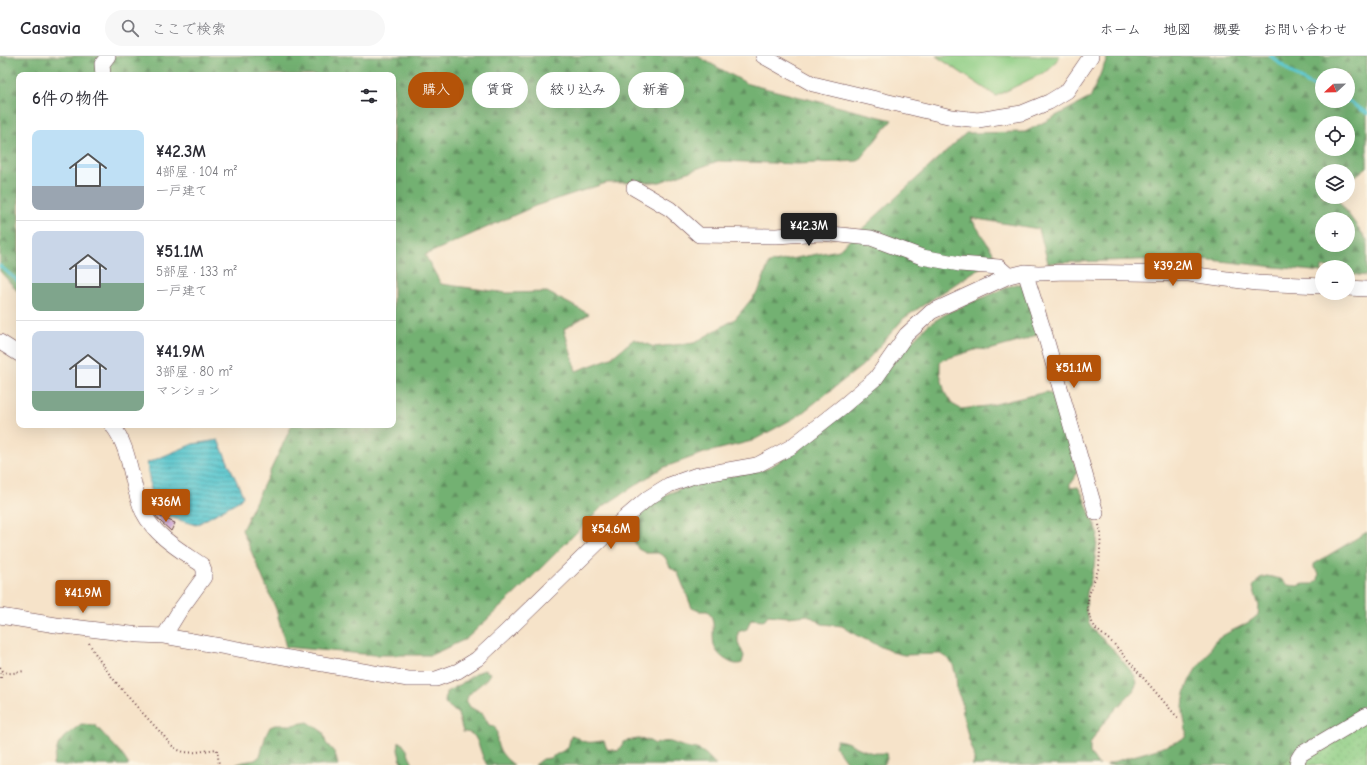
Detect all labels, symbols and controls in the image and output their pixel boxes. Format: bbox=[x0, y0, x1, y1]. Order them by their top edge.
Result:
search box bbox=[105, 10, 385, 46]
text: Casavia bbox=[20, 17, 81, 39]
icon: search bbox=[119, 17, 141, 39]
text: ここで検索 bbox=[151, 20, 226, 38]
text: ホーム bbox=[1100, 21, 1141, 38]
text: 地図 bbox=[1163, 21, 1191, 38]
text: 概要 bbox=[1213, 21, 1241, 38]
text: お問い合わせ bbox=[1263, 21, 1347, 38]
north arrow bbox=[1315, 68, 1355, 108]
map controls bbox=[1315, 68, 1355, 300]
chip: 購入 bbox=[408, 72, 464, 108]
chip: 賃貸 bbox=[472, 72, 528, 108]
chip: 絞り込み bbox=[536, 72, 620, 108]
chip: 新着 bbox=[628, 72, 684, 108]
icon: filters bbox=[358, 85, 380, 107]
text: 6件の物件 bbox=[32, 89, 109, 108]
button: locate bbox=[1315, 116, 1355, 156]
text: ¥42.3M bbox=[156, 142, 206, 161]
icon: home bbox=[64, 146, 112, 194]
text: 4部屋 · 104 m² bbox=[156, 164, 237, 179]
button: layers bbox=[1315, 164, 1355, 204]
text: 一戸建て bbox=[156, 183, 208, 198]
button: + bbox=[1315, 212, 1355, 252]
pin: ¥42.3M bbox=[776, 213, 842, 247]
text: ¥42.3M bbox=[790, 218, 828, 233]
text: ¥51.1M bbox=[156, 242, 204, 261]
icon: home bbox=[64, 247, 112, 295]
pin: ¥39.2M bbox=[1140, 253, 1206, 287]
text: ¥39.2M bbox=[1154, 258, 1192, 273]
button: − bbox=[1315, 260, 1355, 300]
text: 5部屋 · 133 m² bbox=[156, 264, 237, 279]
text: 一戸建て bbox=[156, 283, 208, 298]
text: ¥41.9M bbox=[156, 342, 205, 361]
icon: home bbox=[64, 347, 112, 395]
pin: ¥51.1M bbox=[1041, 355, 1107, 389]
text: ¥51.1M bbox=[1056, 360, 1092, 375]
text: 3部屋 · 80 m² bbox=[156, 364, 233, 379]
text: マンション bbox=[156, 383, 220, 398]
pin: ¥36M bbox=[142, 489, 190, 523]
text: ¥36M bbox=[151, 494, 181, 509]
pin: ¥54.6M bbox=[578, 516, 644, 550]
text: ¥54.6M bbox=[591, 521, 631, 536]
pin: ¥41.9M bbox=[50, 580, 116, 614]
text: ¥41.9M bbox=[64, 585, 102, 600]

